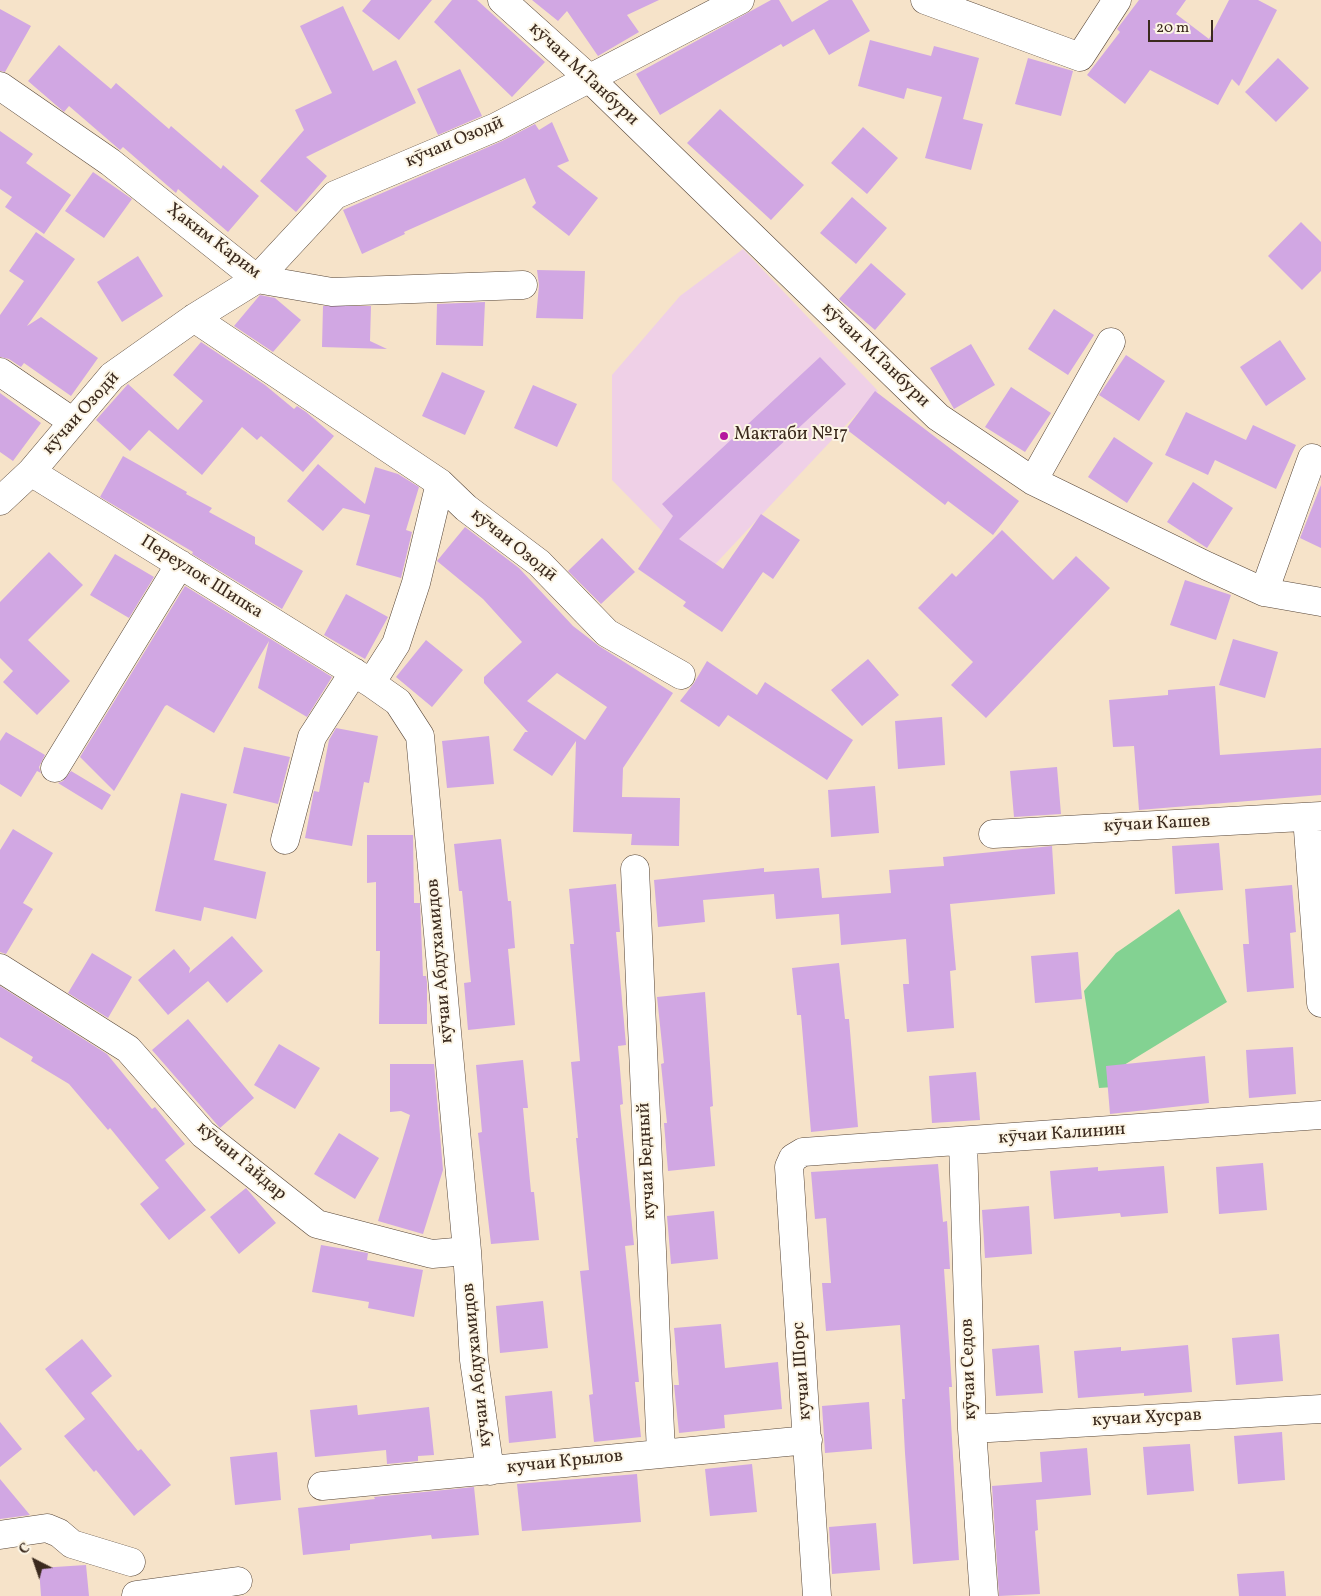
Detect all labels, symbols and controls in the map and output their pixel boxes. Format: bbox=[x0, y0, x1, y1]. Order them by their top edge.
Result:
scale bar bbox=[1151, 10, 1216, 42]
text: 20 m bbox=[1156, 18, 1189, 39]
street label: кӯчаи М.Танбури bbox=[524, 19, 642, 131]
street label: кӯчаи Озодӣ bbox=[403, 113, 507, 173]
street label: Ҳаким Карим bbox=[162, 200, 264, 284]
street label: кӯчаи М.Танбури bbox=[816, 299, 934, 413]
street label: кӯчаи Озодӣ bbox=[39, 368, 125, 460]
place label: Мактаби №17 bbox=[734, 425, 848, 447]
marker: Мактаби №17 bbox=[718, 430, 730, 442]
street label: кӯчаи Озодӣ bbox=[466, 505, 560, 587]
street label: Переулок Шипка bbox=[136, 532, 266, 624]
street label: кӯчаи Кашев bbox=[1103, 811, 1211, 839]
street label: кӯчаи Абдухамидов bbox=[423, 878, 459, 1044]
street label: кучаи Бедный bbox=[634, 1102, 662, 1220]
street label: кӯчаи Гайдар bbox=[192, 1118, 290, 1206]
street label: кӯчаи Калинин bbox=[998, 1120, 1126, 1150]
street label: кӯчаи Абдухамидов bbox=[459, 1282, 497, 1448]
street label: кӯчаи Седов bbox=[957, 1318, 983, 1420]
street label: кучаи Шорс bbox=[789, 1321, 817, 1421]
street label: кучаи Хусрав bbox=[1092, 1405, 1202, 1433]
street label: кучаи Крылов bbox=[506, 1446, 624, 1480]
north arrow bbox=[10, 1536, 60, 1586]
text: С bbox=[15, 1539, 34, 1559]

